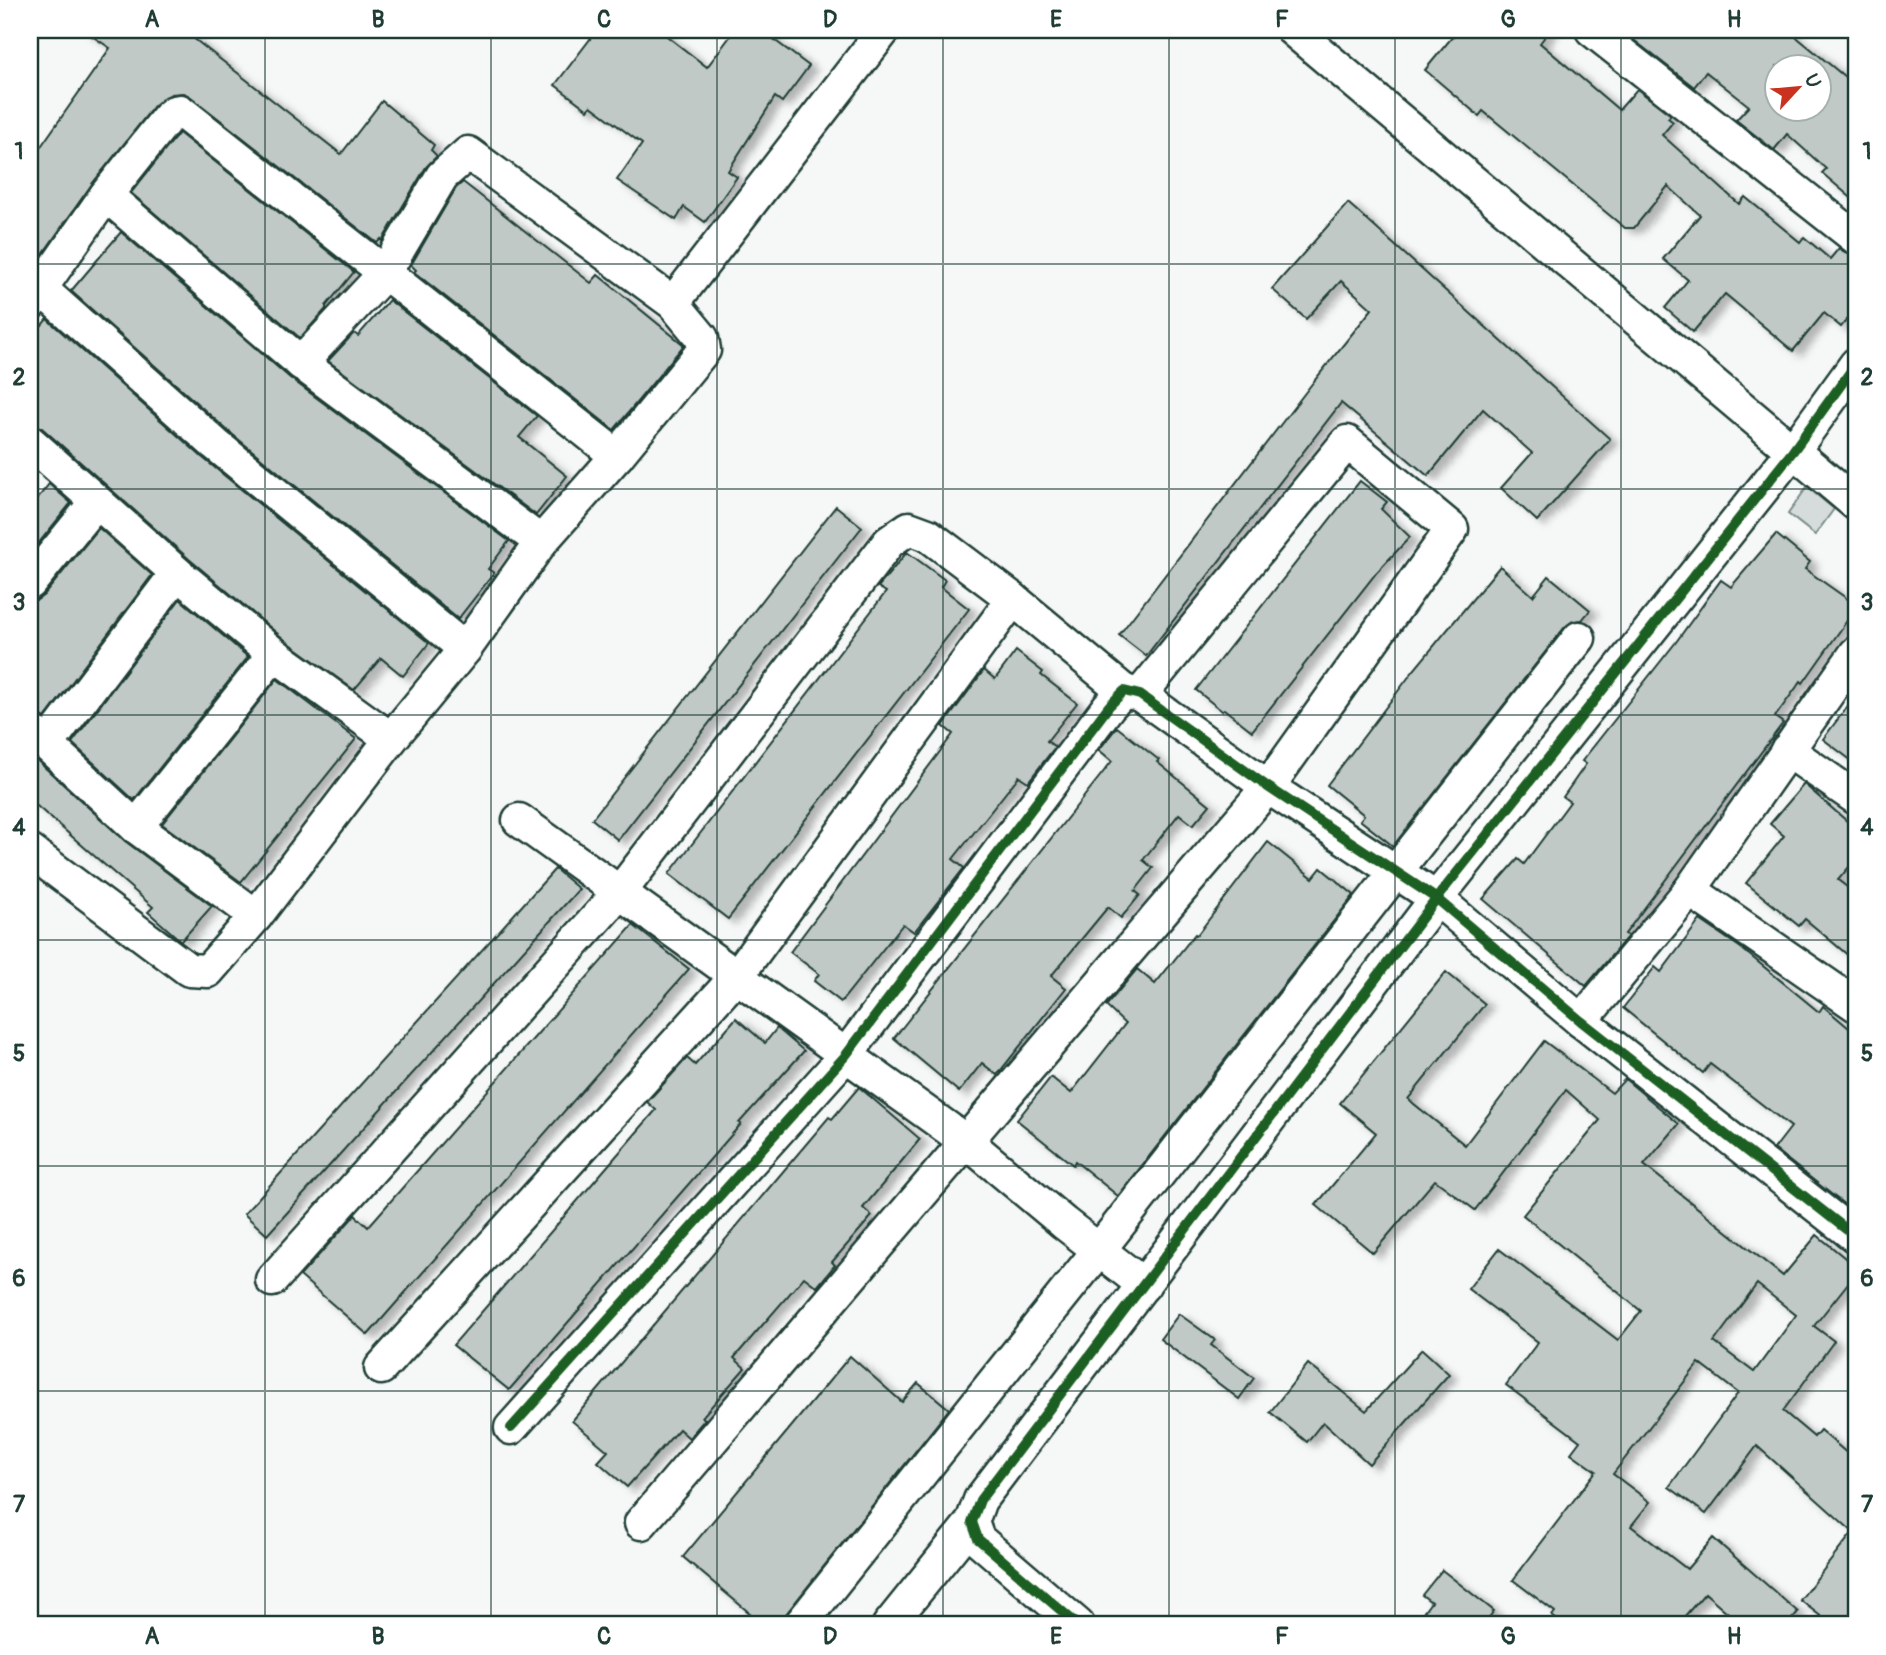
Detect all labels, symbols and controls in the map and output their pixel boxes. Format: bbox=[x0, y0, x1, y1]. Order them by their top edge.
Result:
text: A bbox=[145, 5, 160, 34]
text: B bbox=[371, 5, 385, 34]
text: C bbox=[597, 5, 611, 34]
text: D bbox=[823, 5, 837, 34]
text: E bbox=[1050, 5, 1062, 34]
text: F bbox=[1275, 5, 1289, 34]
text: G bbox=[1500, 5, 1516, 34]
text: H bbox=[1727, 5, 1741, 34]
north arrow bbox=[1764, 52, 1834, 122]
text: U bbox=[1799, 70, 1826, 92]
text: 1 bbox=[15, 137, 24, 166]
text: 1 bbox=[1863, 137, 1872, 166]
text: 2 bbox=[13, 363, 26, 392]
text: 2 bbox=[1861, 363, 1874, 392]
text: 3 bbox=[13, 588, 25, 617]
text: 3 bbox=[1861, 588, 1873, 617]
text: 4 bbox=[12, 813, 26, 842]
text: 4 bbox=[1860, 813, 1874, 842]
text: 5 bbox=[13, 1039, 25, 1068]
text: 5 bbox=[1861, 1039, 1873, 1068]
text: 6 bbox=[12, 1264, 26, 1293]
text: 6 bbox=[1860, 1264, 1874, 1293]
text: 7 bbox=[13, 1490, 26, 1519]
text: 7 bbox=[1861, 1490, 1874, 1519]
text: A bbox=[145, 1622, 160, 1651]
text: B bbox=[371, 1622, 385, 1651]
text: C bbox=[597, 1622, 611, 1651]
text: D bbox=[823, 1622, 837, 1651]
text: E bbox=[1050, 1622, 1062, 1651]
text: F bbox=[1275, 1622, 1289, 1651]
text: G bbox=[1500, 1622, 1516, 1651]
text: H bbox=[1727, 1622, 1741, 1651]

